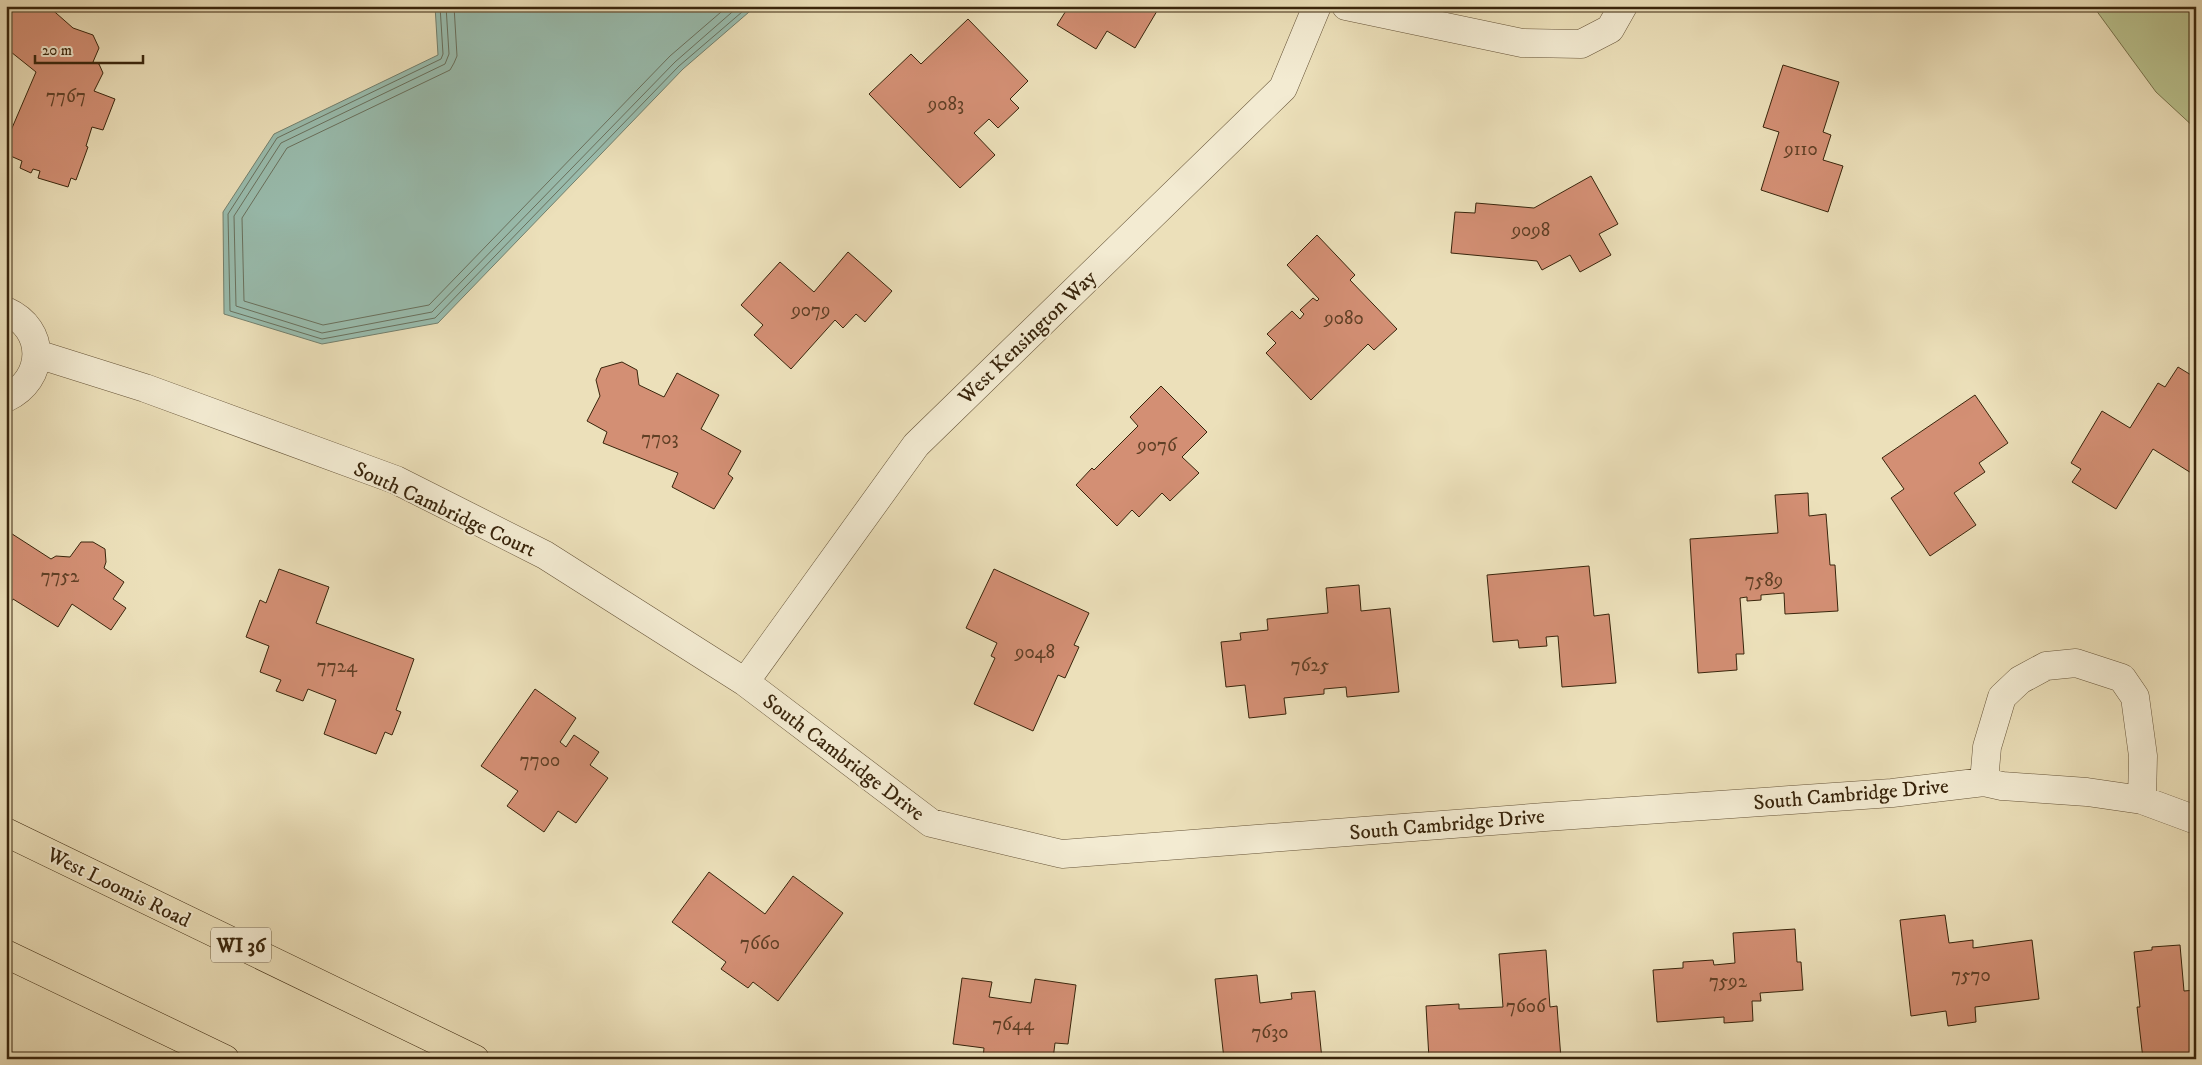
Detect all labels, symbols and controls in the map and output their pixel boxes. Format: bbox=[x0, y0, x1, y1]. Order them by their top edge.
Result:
scale bar bbox=[35, 32, 142, 64]
text: 20 m bbox=[42, 41, 72, 60]
house number: 7767 bbox=[46, 85, 86, 108]
house number: 9083 bbox=[927, 93, 964, 116]
house number: 9110 bbox=[1783, 138, 1818, 161]
house number: 9098 bbox=[1511, 219, 1550, 242]
street label: West Kensington Way bbox=[952, 264, 1103, 411]
house number: 9079 bbox=[790, 299, 831, 322]
house number: 9080 bbox=[1323, 307, 1364, 330]
house number: 7703 bbox=[641, 427, 679, 450]
house number: 9076 bbox=[1136, 434, 1178, 457]
street label: South Cambridge Court bbox=[349, 456, 540, 564]
house number: 7752 bbox=[41, 565, 80, 588]
house number: 7589 bbox=[1745, 569, 1783, 592]
house number: 9048 bbox=[1014, 641, 1055, 664]
house number: 7625 bbox=[1291, 654, 1330, 677]
house number: 7724 bbox=[317, 655, 358, 678]
street label: South Cambridge Drive bbox=[757, 688, 930, 827]
house number: 7700 bbox=[520, 749, 560, 772]
street label: South Cambridge Drive bbox=[1752, 773, 1950, 816]
street label: South Cambridge Drive bbox=[1348, 803, 1546, 846]
street label: West Loomis Road bbox=[41, 841, 195, 934]
road number: WI 36 bbox=[211, 928, 271, 962]
house number: 7660 bbox=[740, 932, 780, 955]
house number: 7570 bbox=[1951, 964, 1991, 987]
house number: 7592 bbox=[1709, 970, 1748, 993]
house number: 7606 bbox=[1506, 995, 1547, 1018]
house number: 7644 bbox=[992, 1013, 1035, 1036]
house number: 7630 bbox=[1251, 1021, 1289, 1044]

